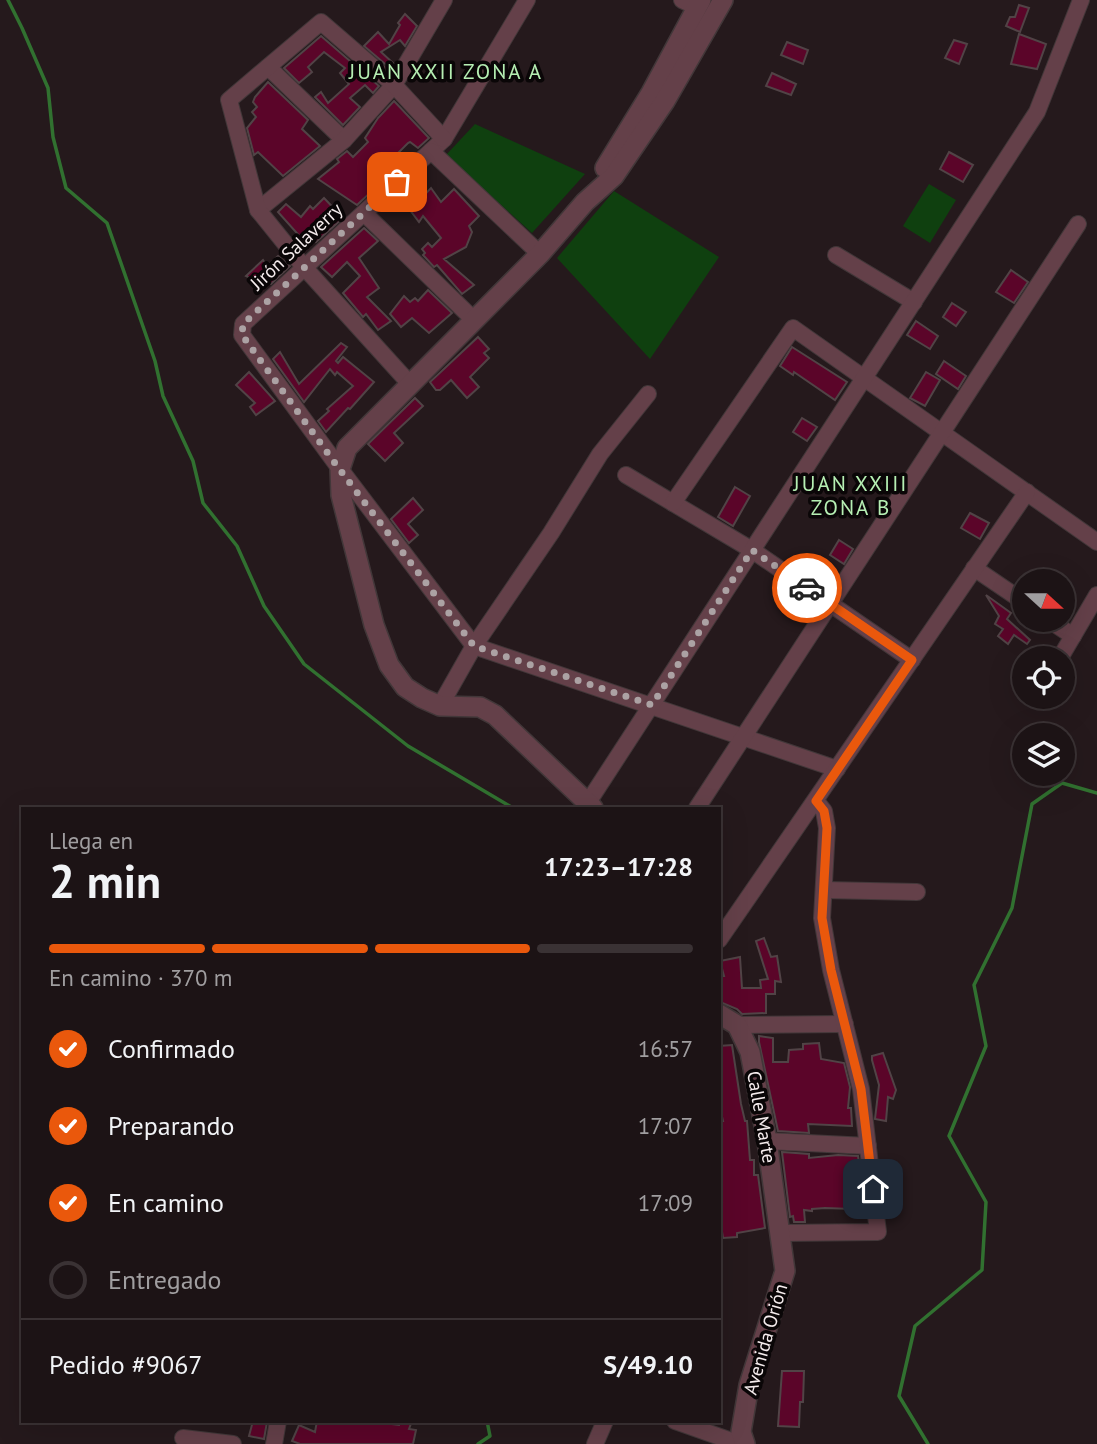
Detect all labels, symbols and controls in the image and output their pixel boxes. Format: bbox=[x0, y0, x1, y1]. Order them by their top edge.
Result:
district label: JUAN XXII ZONA A bbox=[348, 58, 543, 85]
pin bbox=[367, 152, 427, 212]
icon: bag bbox=[378, 163, 416, 201]
street label: Jirón Salaverry bbox=[244, 197, 347, 296]
district label: JUAN XXIII ZONA B bbox=[793, 470, 908, 521]
courier bbox=[772, 553, 842, 623]
icon: car bbox=[788, 569, 826, 607]
north arrow bbox=[1012, 569, 1074, 632]
map controls bbox=[1012, 569, 1075, 786]
button: locate bbox=[1012, 646, 1075, 709]
button: layers bbox=[1012, 723, 1075, 786]
text: Llega en bbox=[49, 826, 133, 855]
text: 17:23–17:28 bbox=[544, 850, 693, 883]
text: 2 min bbox=[49, 851, 161, 911]
text: En camino · 370 m bbox=[49, 963, 232, 992]
icon: check bbox=[49, 1030, 87, 1068]
text: Confirmado bbox=[108, 1032, 235, 1065]
text: 16:57 bbox=[638, 1034, 693, 1063]
street label: Calle Marte bbox=[742, 1069, 782, 1165]
icon: check bbox=[49, 1107, 87, 1145]
text: Preparando bbox=[108, 1109, 235, 1142]
text: 17:07 bbox=[638, 1111, 693, 1140]
pin bbox=[843, 1159, 903, 1219]
icon: home bbox=[854, 1170, 892, 1208]
icon: check bbox=[49, 1184, 87, 1222]
text: En camino bbox=[108, 1186, 224, 1219]
text: 17:09 bbox=[638, 1188, 693, 1217]
text: Entregado bbox=[108, 1263, 222, 1296]
street label: Avenida Orión bbox=[738, 1281, 792, 1397]
text: Pedido #9067 bbox=[49, 1348, 202, 1381]
text: S/49.10 bbox=[603, 1348, 693, 1381]

